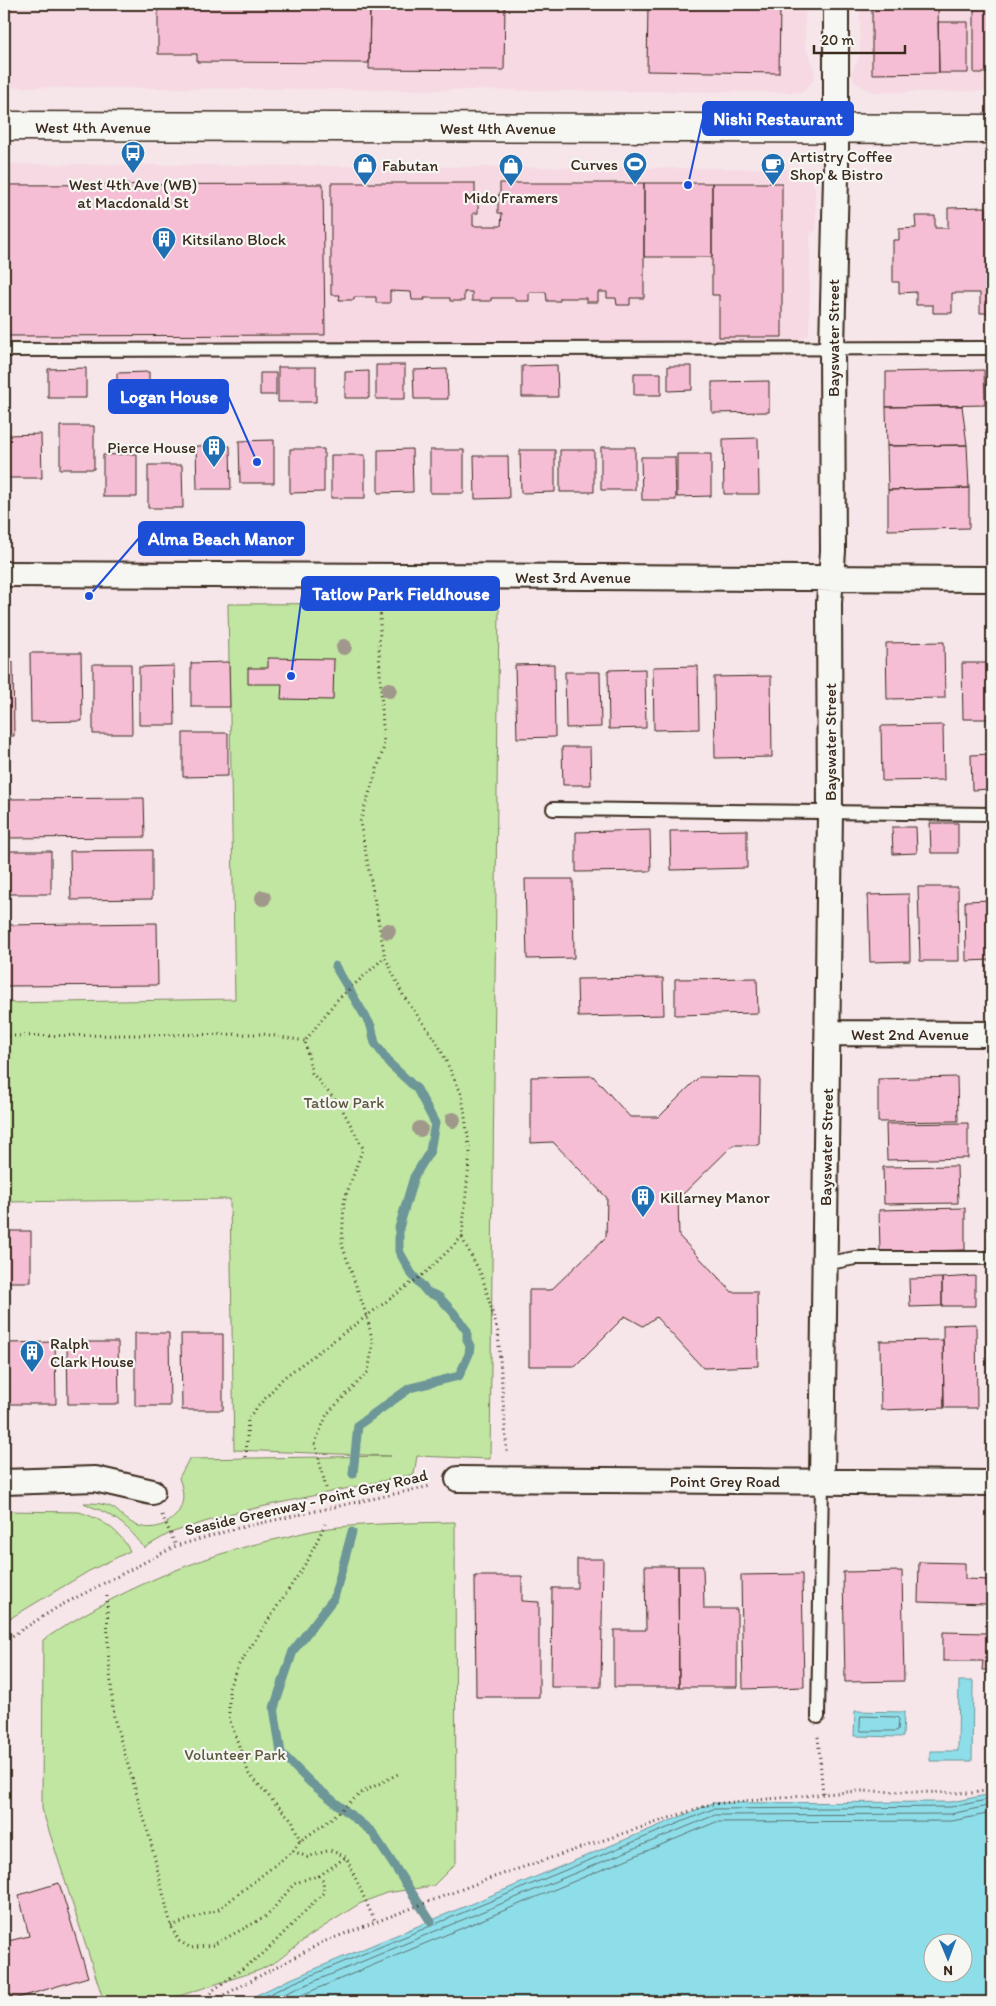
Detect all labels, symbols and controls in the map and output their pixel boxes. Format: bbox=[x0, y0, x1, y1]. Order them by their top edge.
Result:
scale bar bbox=[814, 22, 905, 54]
text: 20 m bbox=[821, 31, 855, 49]
callout: Nishi Restaurant bbox=[703, 102, 853, 135]
text: Nishi Restaurant bbox=[713, 108, 843, 130]
street label: West 4th Avenue bbox=[35, 118, 151, 137]
street label: West 4th Avenue bbox=[440, 119, 556, 138]
bus stop icon: West 4th Ave (WB) at Macdonald St bbox=[120, 140, 146, 174]
place label: Artistry Coffee Shop & Bistro bbox=[790, 147, 893, 184]
sports icon: Curves bbox=[622, 151, 648, 185]
shop icon: Fabutan bbox=[352, 152, 378, 186]
cafe icon: Artistry Coffee Shop & Bistro bbox=[760, 152, 786, 186]
shop icon: Mido Framers bbox=[498, 153, 524, 187]
place label: Curves bbox=[570, 155, 618, 174]
place label: Fabutan bbox=[382, 156, 438, 175]
place label: West 4th Ave (WB) at Macdonald St bbox=[69, 175, 197, 212]
place label: Mido Framers bbox=[464, 188, 558, 207]
building icon: Kitsilano Block bbox=[151, 226, 177, 260]
place label: Kitsilano Block bbox=[182, 230, 287, 249]
street label: Bayswater Street bbox=[824, 279, 843, 397]
callout: Logan House bbox=[109, 380, 228, 413]
text: Logan House bbox=[120, 386, 219, 408]
building icon: Pierce House bbox=[201, 434, 227, 468]
place label: Pierce House bbox=[107, 438, 196, 457]
callout: Alma Beach Manor bbox=[139, 522, 304, 555]
text: Alma Beach Manor bbox=[147, 528, 295, 550]
street label: West 3rd Avenue bbox=[515, 568, 631, 587]
callout: Tatlow Park Fieldhouse bbox=[302, 577, 499, 610]
text: Tatlow Park Fieldhouse bbox=[311, 583, 490, 605]
street label: Bayswater Street bbox=[821, 683, 840, 801]
street label: West 2nd Avenue bbox=[851, 1025, 969, 1044]
street label: Bayswater Street bbox=[816, 1088, 837, 1206]
park label: Tatlow Park bbox=[304, 1093, 384, 1112]
building icon: Killarney Manor bbox=[630, 1184, 656, 1218]
place label: Killarney Manor bbox=[660, 1188, 771, 1207]
place label: Ralph Clark House bbox=[50, 1334, 134, 1371]
building icon: Ralph Clark House bbox=[19, 1339, 45, 1373]
street label: Seaside Greenway - Point Grey Road bbox=[183, 1465, 430, 1540]
street label: Point Grey Road bbox=[670, 1472, 781, 1491]
park label: Volunteer Park bbox=[184, 1745, 286, 1764]
north arrow bbox=[924, 1934, 974, 1984]
text: N bbox=[943, 1962, 953, 1979]

